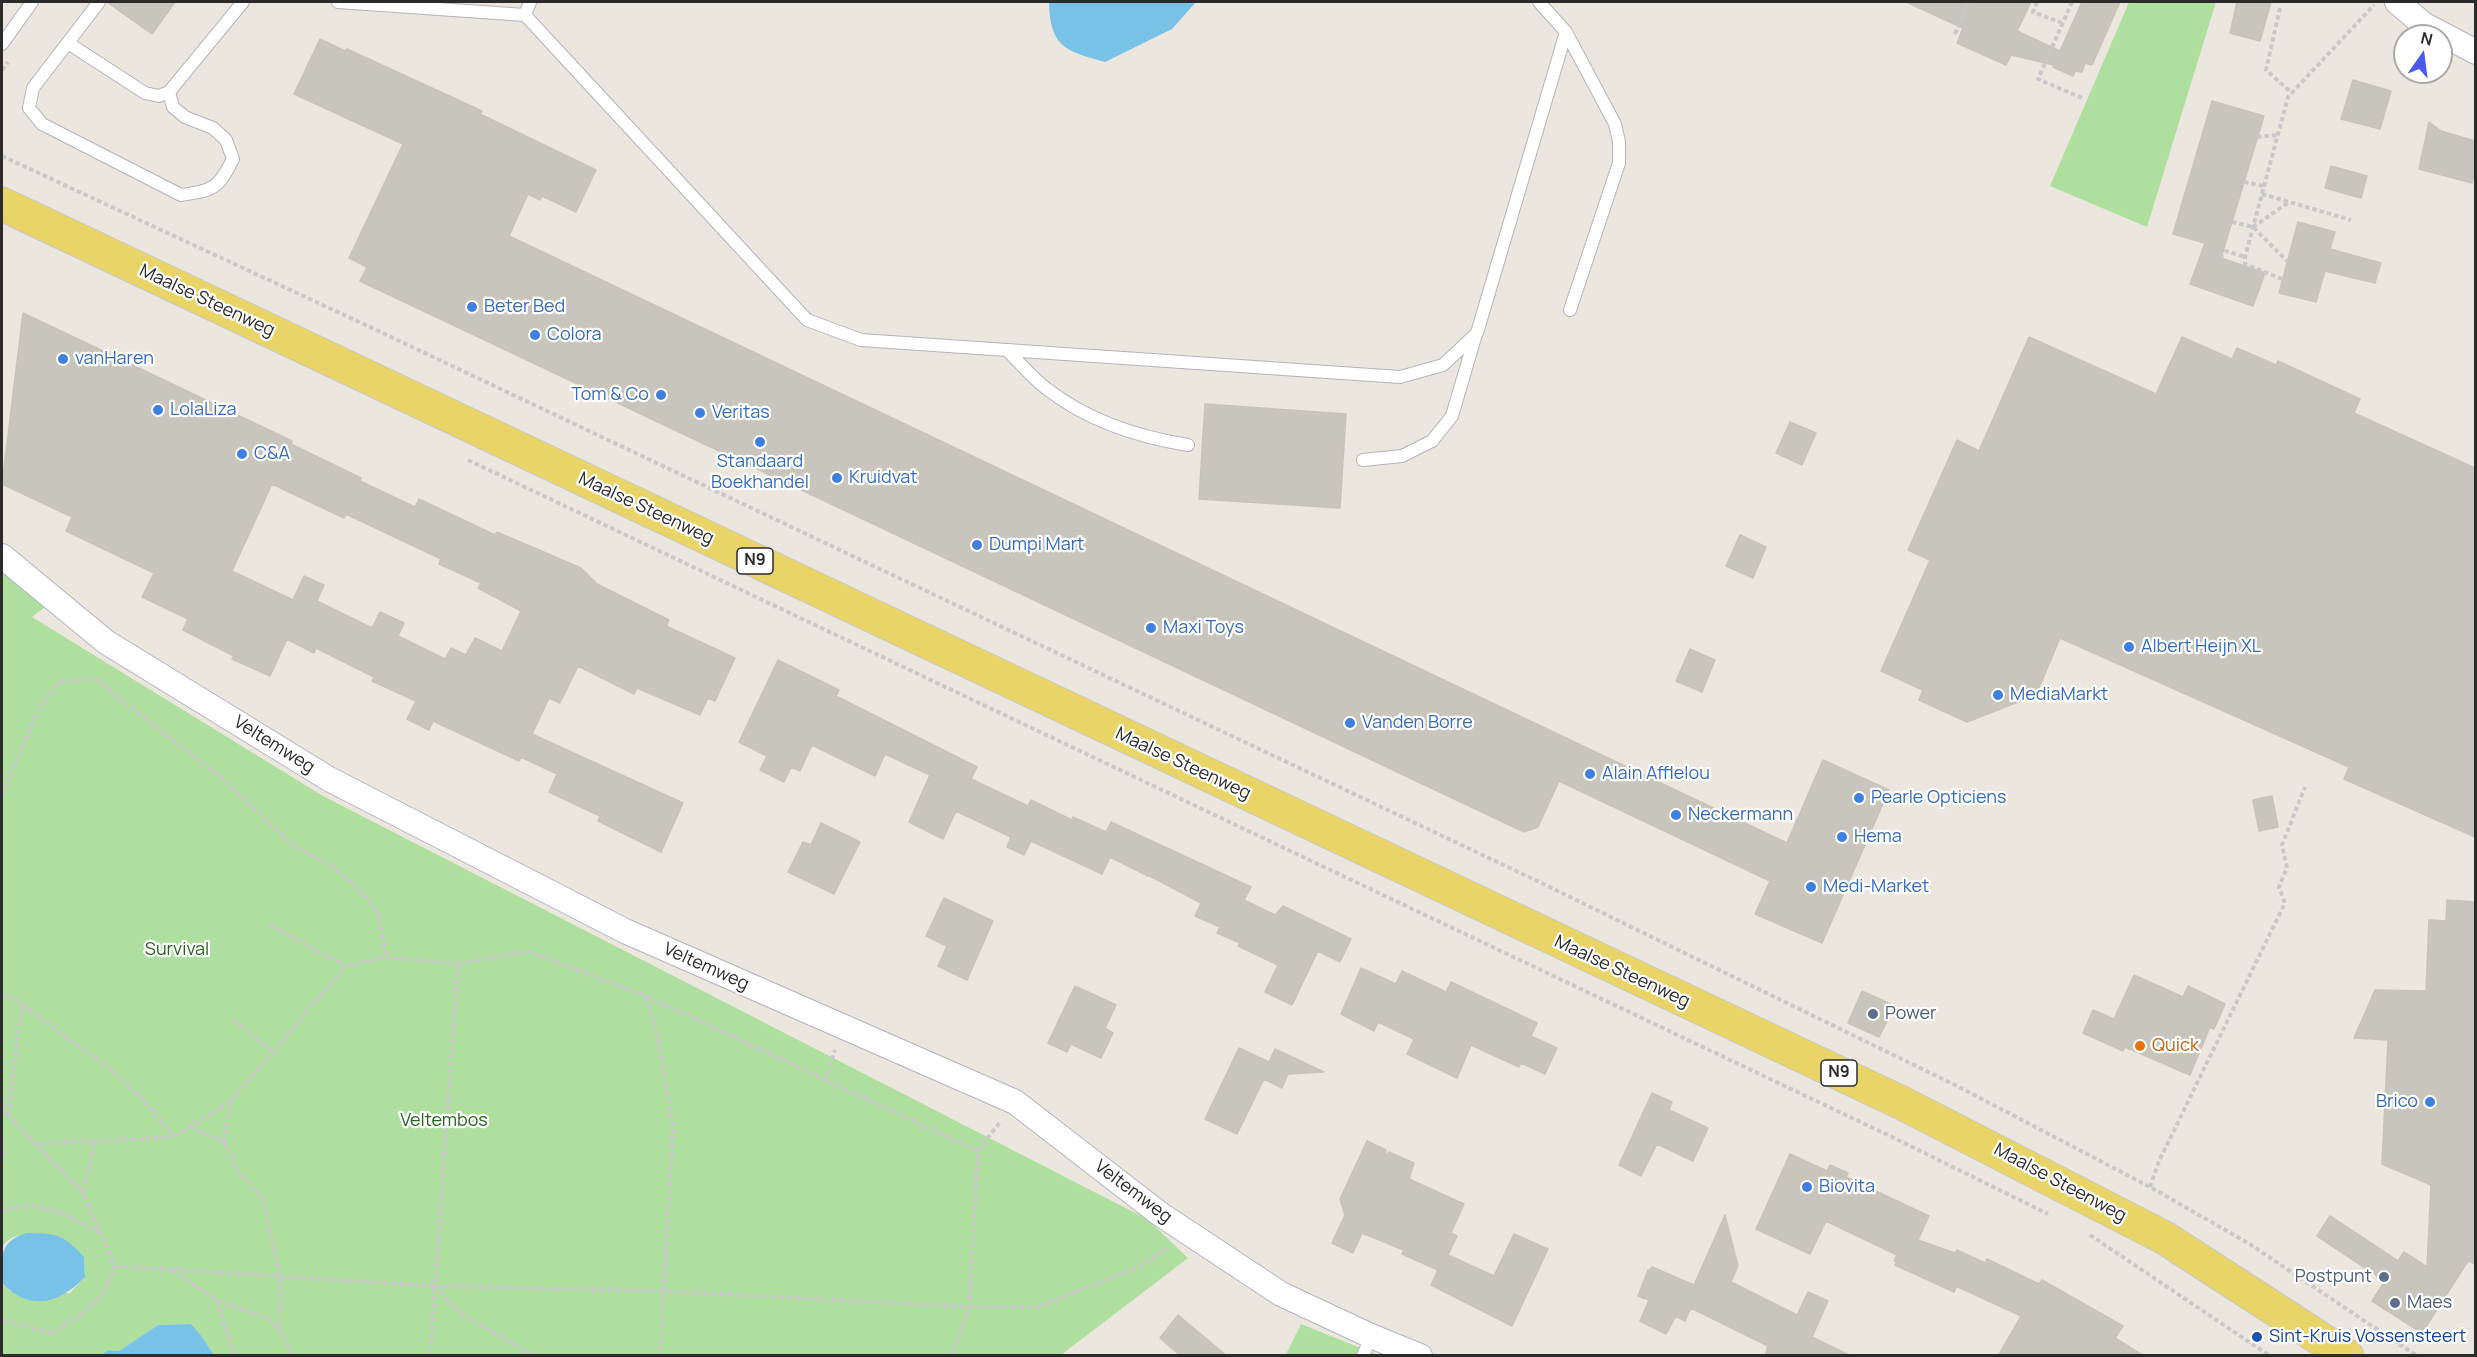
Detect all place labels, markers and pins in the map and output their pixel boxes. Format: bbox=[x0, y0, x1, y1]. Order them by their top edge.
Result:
place label: Beter Bed bbox=[484, 296, 565, 318]
marker: Beter Bed bbox=[465, 300, 479, 314]
place label: Colora bbox=[547, 324, 602, 346]
marker: Colora bbox=[528, 328, 542, 342]
place label: vanHaren bbox=[75, 348, 154, 370]
marker: vanHaren bbox=[56, 352, 70, 366]
place label: Tom & Co bbox=[571, 384, 649, 406]
marker: Tom & Co bbox=[654, 388, 668, 402]
place label: LolaLiza bbox=[170, 399, 236, 421]
place label: Veritas bbox=[712, 402, 770, 424]
marker: LolaLiza bbox=[151, 403, 165, 417]
marker: Veritas bbox=[693, 406, 707, 420]
marker: Standaard Boekhandel bbox=[753, 435, 767, 449]
place label: C&A bbox=[254, 443, 290, 465]
marker: C&A bbox=[235, 447, 249, 461]
place label: Standaard Boekhandel bbox=[711, 451, 809, 494]
place label: Kruidvat bbox=[849, 467, 918, 489]
marker: Kruidvat bbox=[830, 471, 844, 485]
place label: Dumpi Mart bbox=[989, 534, 1084, 556]
marker: Dumpi Mart bbox=[970, 538, 984, 552]
place label: Maxi Toys bbox=[1163, 617, 1244, 639]
marker: Maxi Toys bbox=[1144, 621, 1158, 635]
place label: Albert Heijn XL bbox=[2141, 636, 2261, 658]
marker: Albert Heijn XL bbox=[2122, 640, 2136, 654]
place label: MediaMarkt bbox=[2010, 684, 2108, 706]
marker: MediaMarkt bbox=[1991, 688, 2005, 702]
place label: Vanden Borre bbox=[1362, 712, 1473, 734]
marker: Vanden Borre bbox=[1343, 716, 1357, 730]
place label: Alain Afflelou bbox=[1602, 763, 1710, 785]
marker: Alain Afflelou bbox=[1583, 767, 1597, 781]
place label: Pearle Opticiens bbox=[1871, 787, 2006, 809]
marker: Pearle Opticiens bbox=[1852, 791, 1866, 805]
place label: Neckermann bbox=[1688, 804, 1793, 826]
marker: Neckermann bbox=[1669, 808, 1683, 822]
place label: Hema bbox=[1854, 826, 1902, 848]
marker: Hema bbox=[1835, 830, 1849, 844]
place label: Medi-Market bbox=[1823, 876, 1929, 898]
marker: Medi-Market bbox=[1804, 880, 1818, 894]
place label: Power bbox=[1885, 1003, 1937, 1025]
marker: Power bbox=[1866, 1007, 1880, 1021]
place label: Quick bbox=[2152, 1035, 2199, 1057]
marker: Quick bbox=[2133, 1039, 2147, 1053]
place label: Brico bbox=[2376, 1091, 2418, 1113]
marker: Brico bbox=[2423, 1095, 2437, 1109]
place label: Biovita bbox=[1819, 1176, 1875, 1198]
marker: Biovita bbox=[1800, 1180, 1814, 1194]
place label: Postpunt bbox=[2295, 1266, 2372, 1288]
marker: Postpunt bbox=[2377, 1270, 2391, 1284]
place label: Maes bbox=[2407, 1292, 2452, 1314]
marker: Maes bbox=[2388, 1296, 2402, 1310]
place label: Sint-Kruis Vossensteert bbox=[2269, 1326, 2466, 1348]
marker: Sint-Kruis Vossensteert bbox=[2250, 1330, 2264, 1344]

